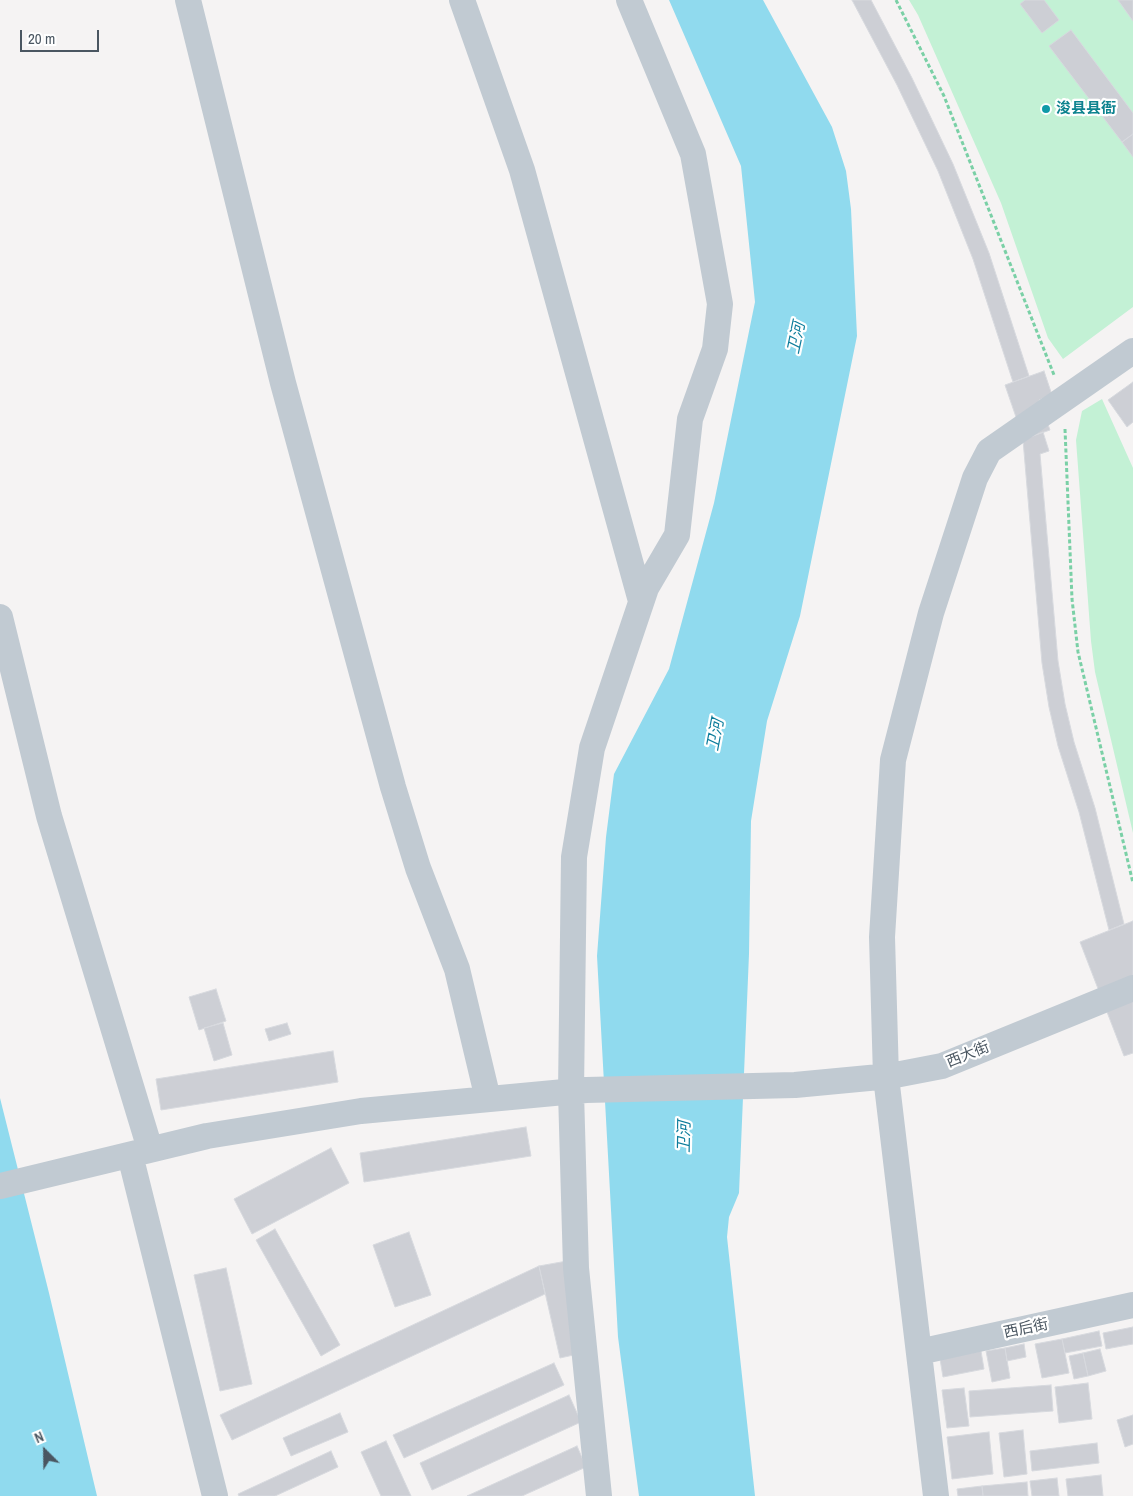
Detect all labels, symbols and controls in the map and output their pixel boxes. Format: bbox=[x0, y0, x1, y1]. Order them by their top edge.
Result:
scale bar bbox=[22, 20, 101, 52]
text: 20 m bbox=[28, 28, 55, 49]
place label: 浚县县衙 bbox=[1056, 100, 1116, 118]
marker: 浚县县衙 bbox=[1040, 103, 1052, 115]
water label: 卫河 bbox=[784, 320, 810, 356]
water label: 卫河 bbox=[704, 717, 728, 753]
street label: 西大街 bbox=[944, 1038, 992, 1072]
water label: 卫河 bbox=[675, 1121, 695, 1153]
street label: 西后街 bbox=[1002, 1316, 1050, 1342]
north arrow bbox=[20, 1426, 70, 1476]
text: N bbox=[32, 1427, 46, 1447]

